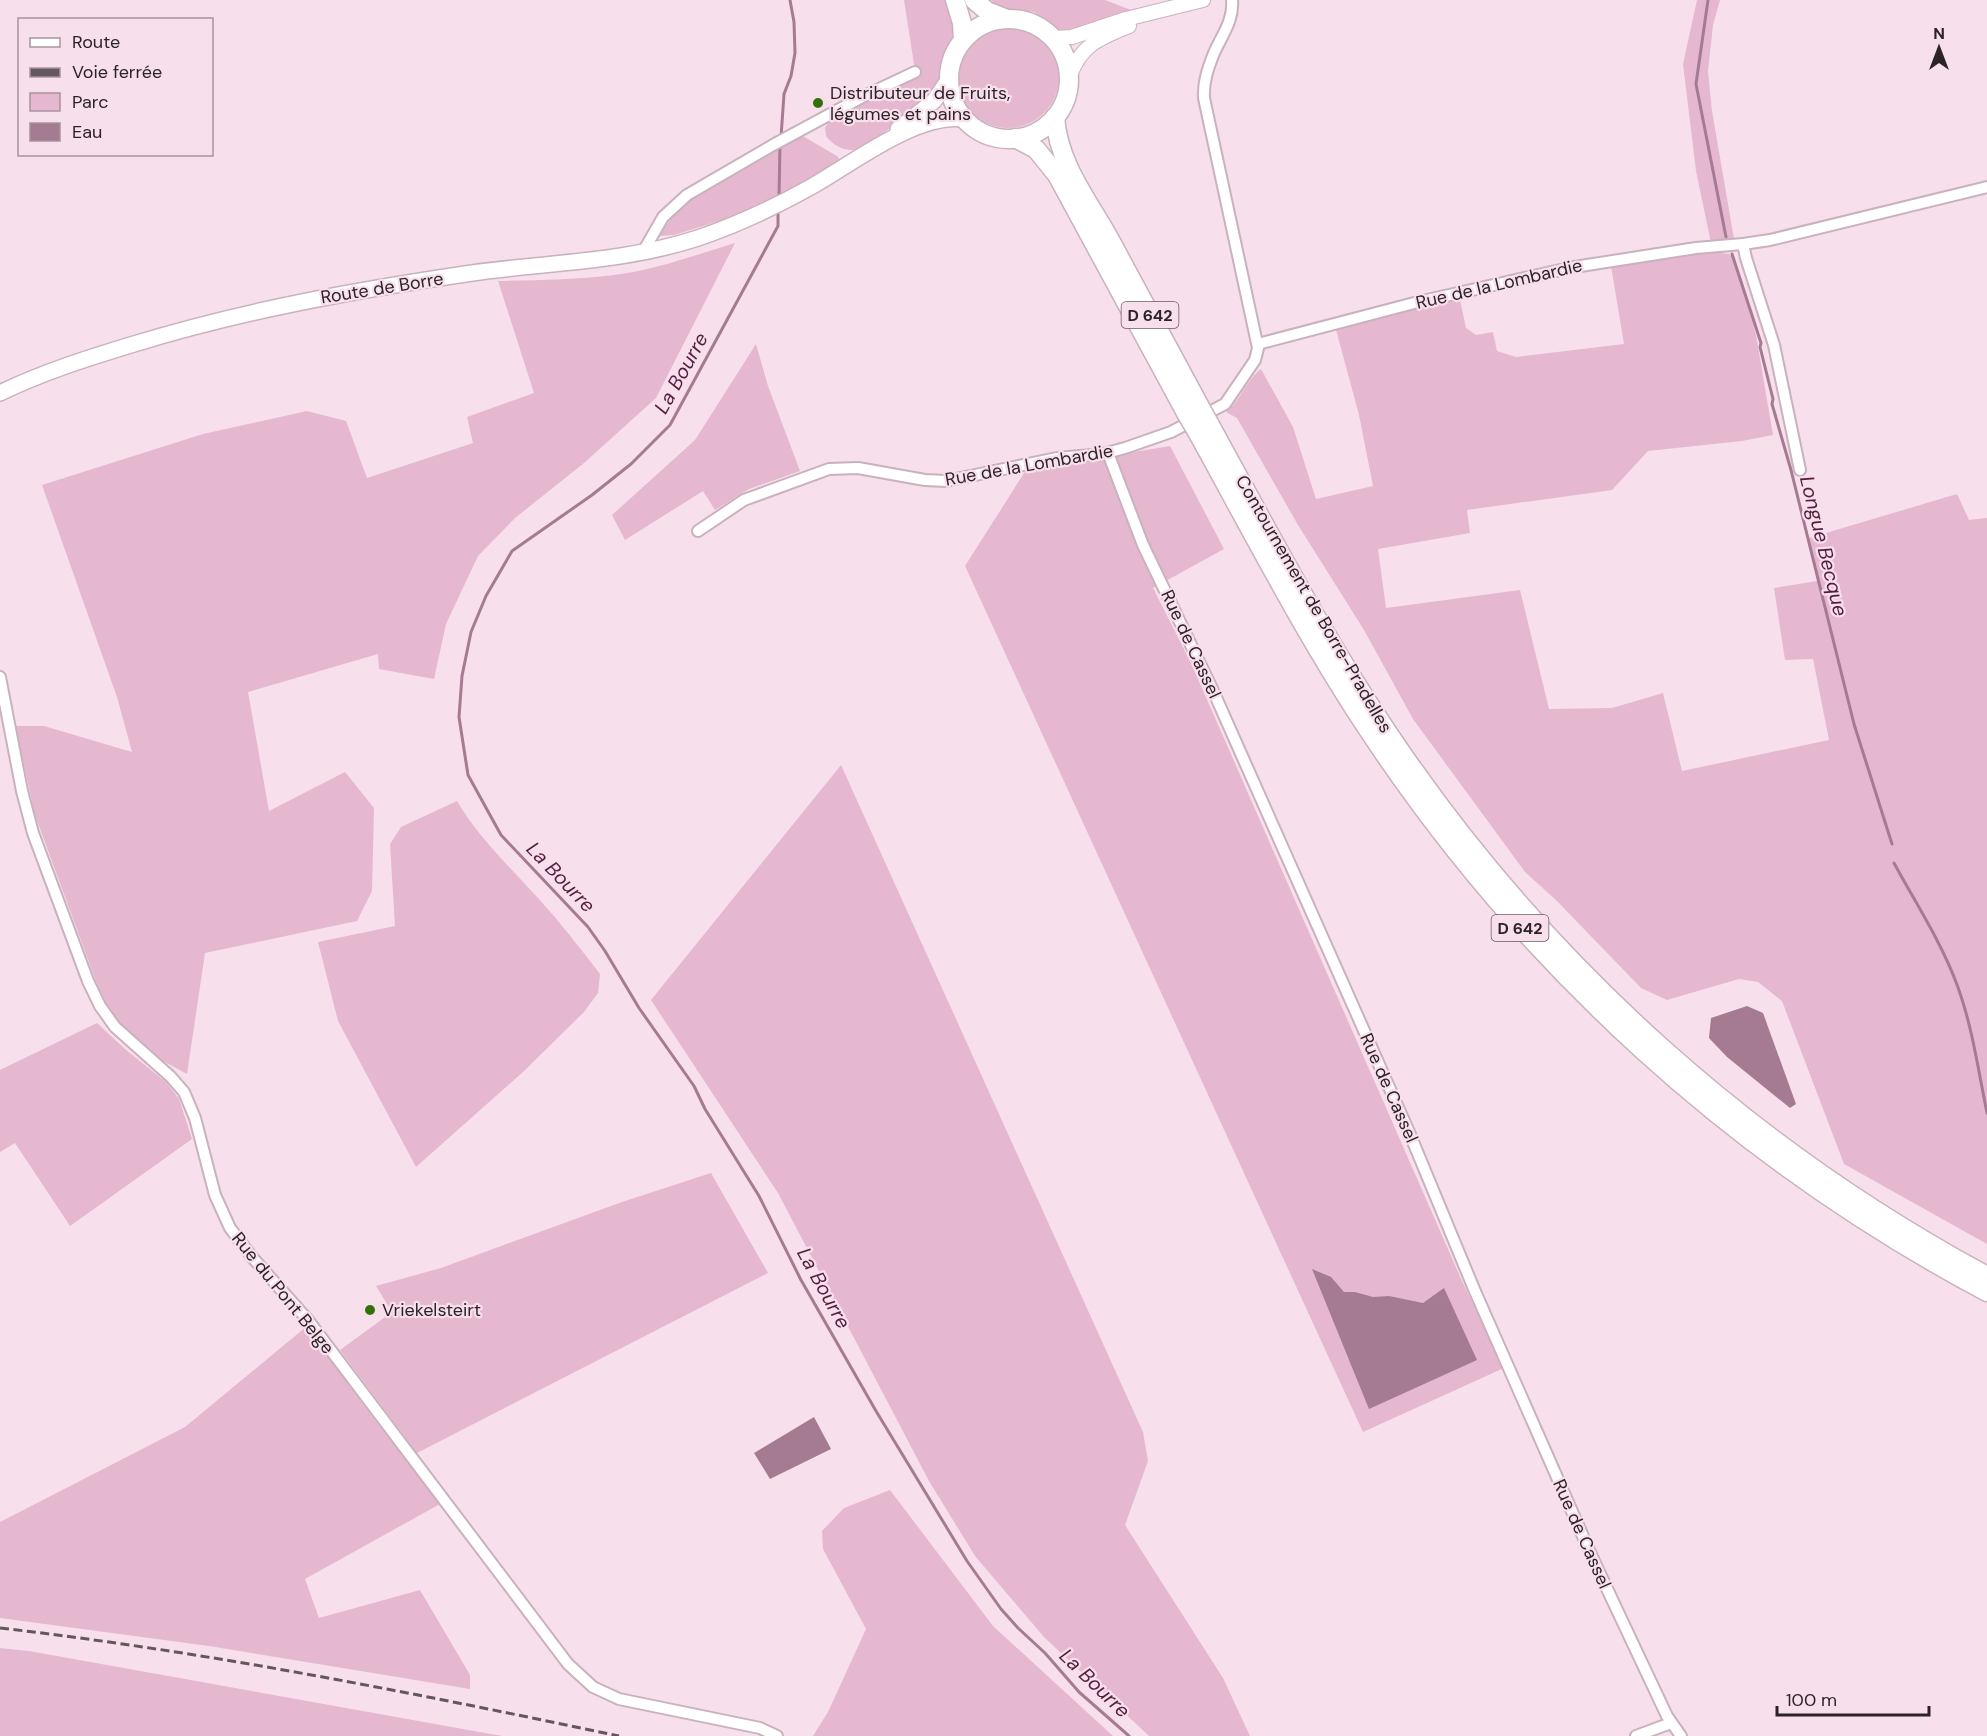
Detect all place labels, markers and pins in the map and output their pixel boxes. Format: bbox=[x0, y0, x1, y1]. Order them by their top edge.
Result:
place label: Distributeur de Fruits, légumes et pains bbox=[830, 81, 1010, 126]
marker: Distributeur de Fruits, légumes et pains bbox=[811, 96, 825, 110]
place label: Vriekelsteirt bbox=[382, 1298, 481, 1322]
marker: Vriekelsteirt bbox=[363, 1303, 377, 1317]

